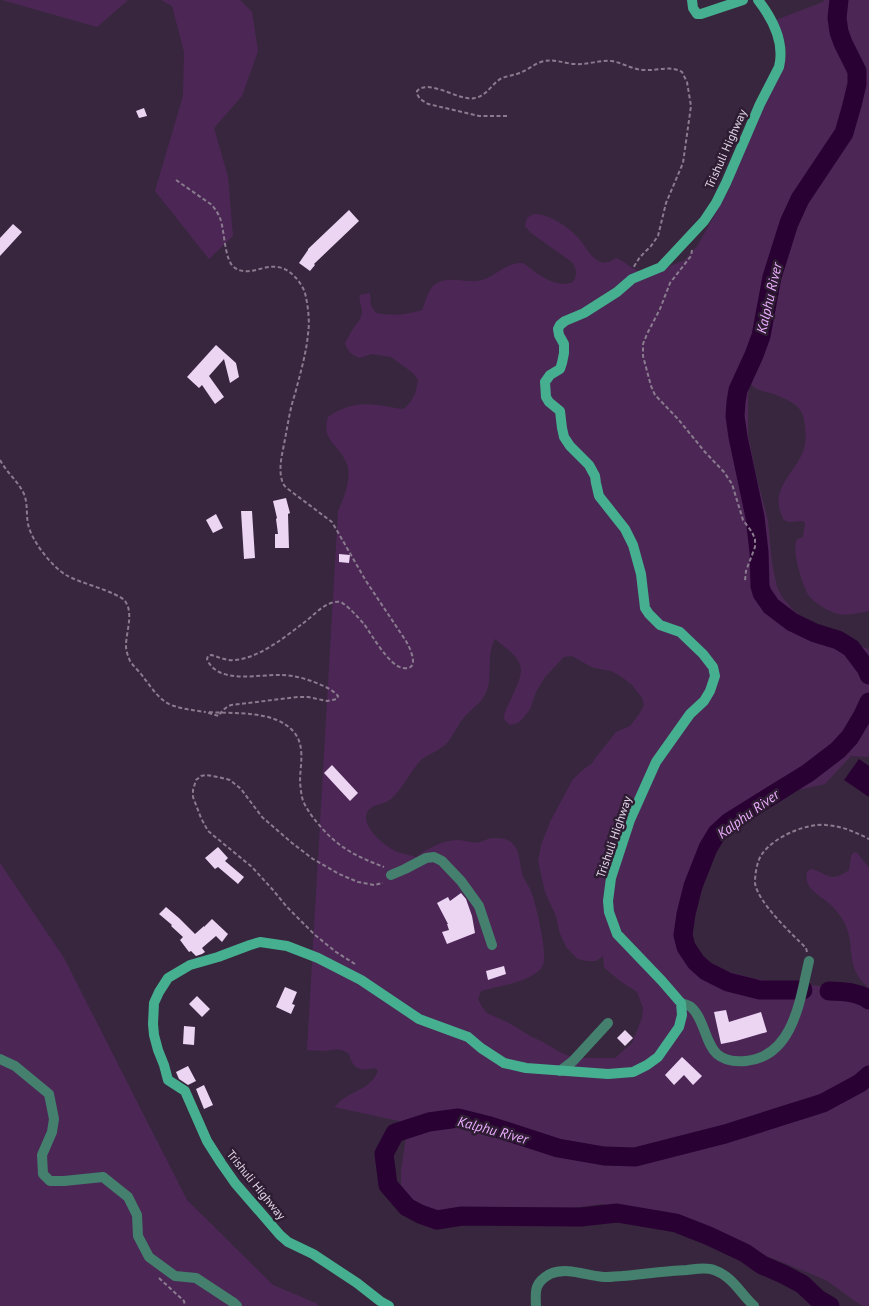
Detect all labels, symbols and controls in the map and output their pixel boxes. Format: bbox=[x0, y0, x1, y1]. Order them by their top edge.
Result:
street label: Trishuli Highway bbox=[701, 106, 750, 191]
water label: Kalphu River bbox=[752, 259, 786, 335]
water label: Kalphu River bbox=[714, 785, 784, 842]
street label: Trishuli Highway bbox=[593, 794, 635, 880]
water label: Kalphu River bbox=[456, 1112, 532, 1148]
street label: Trishuli Highway bbox=[224, 1147, 289, 1223]

